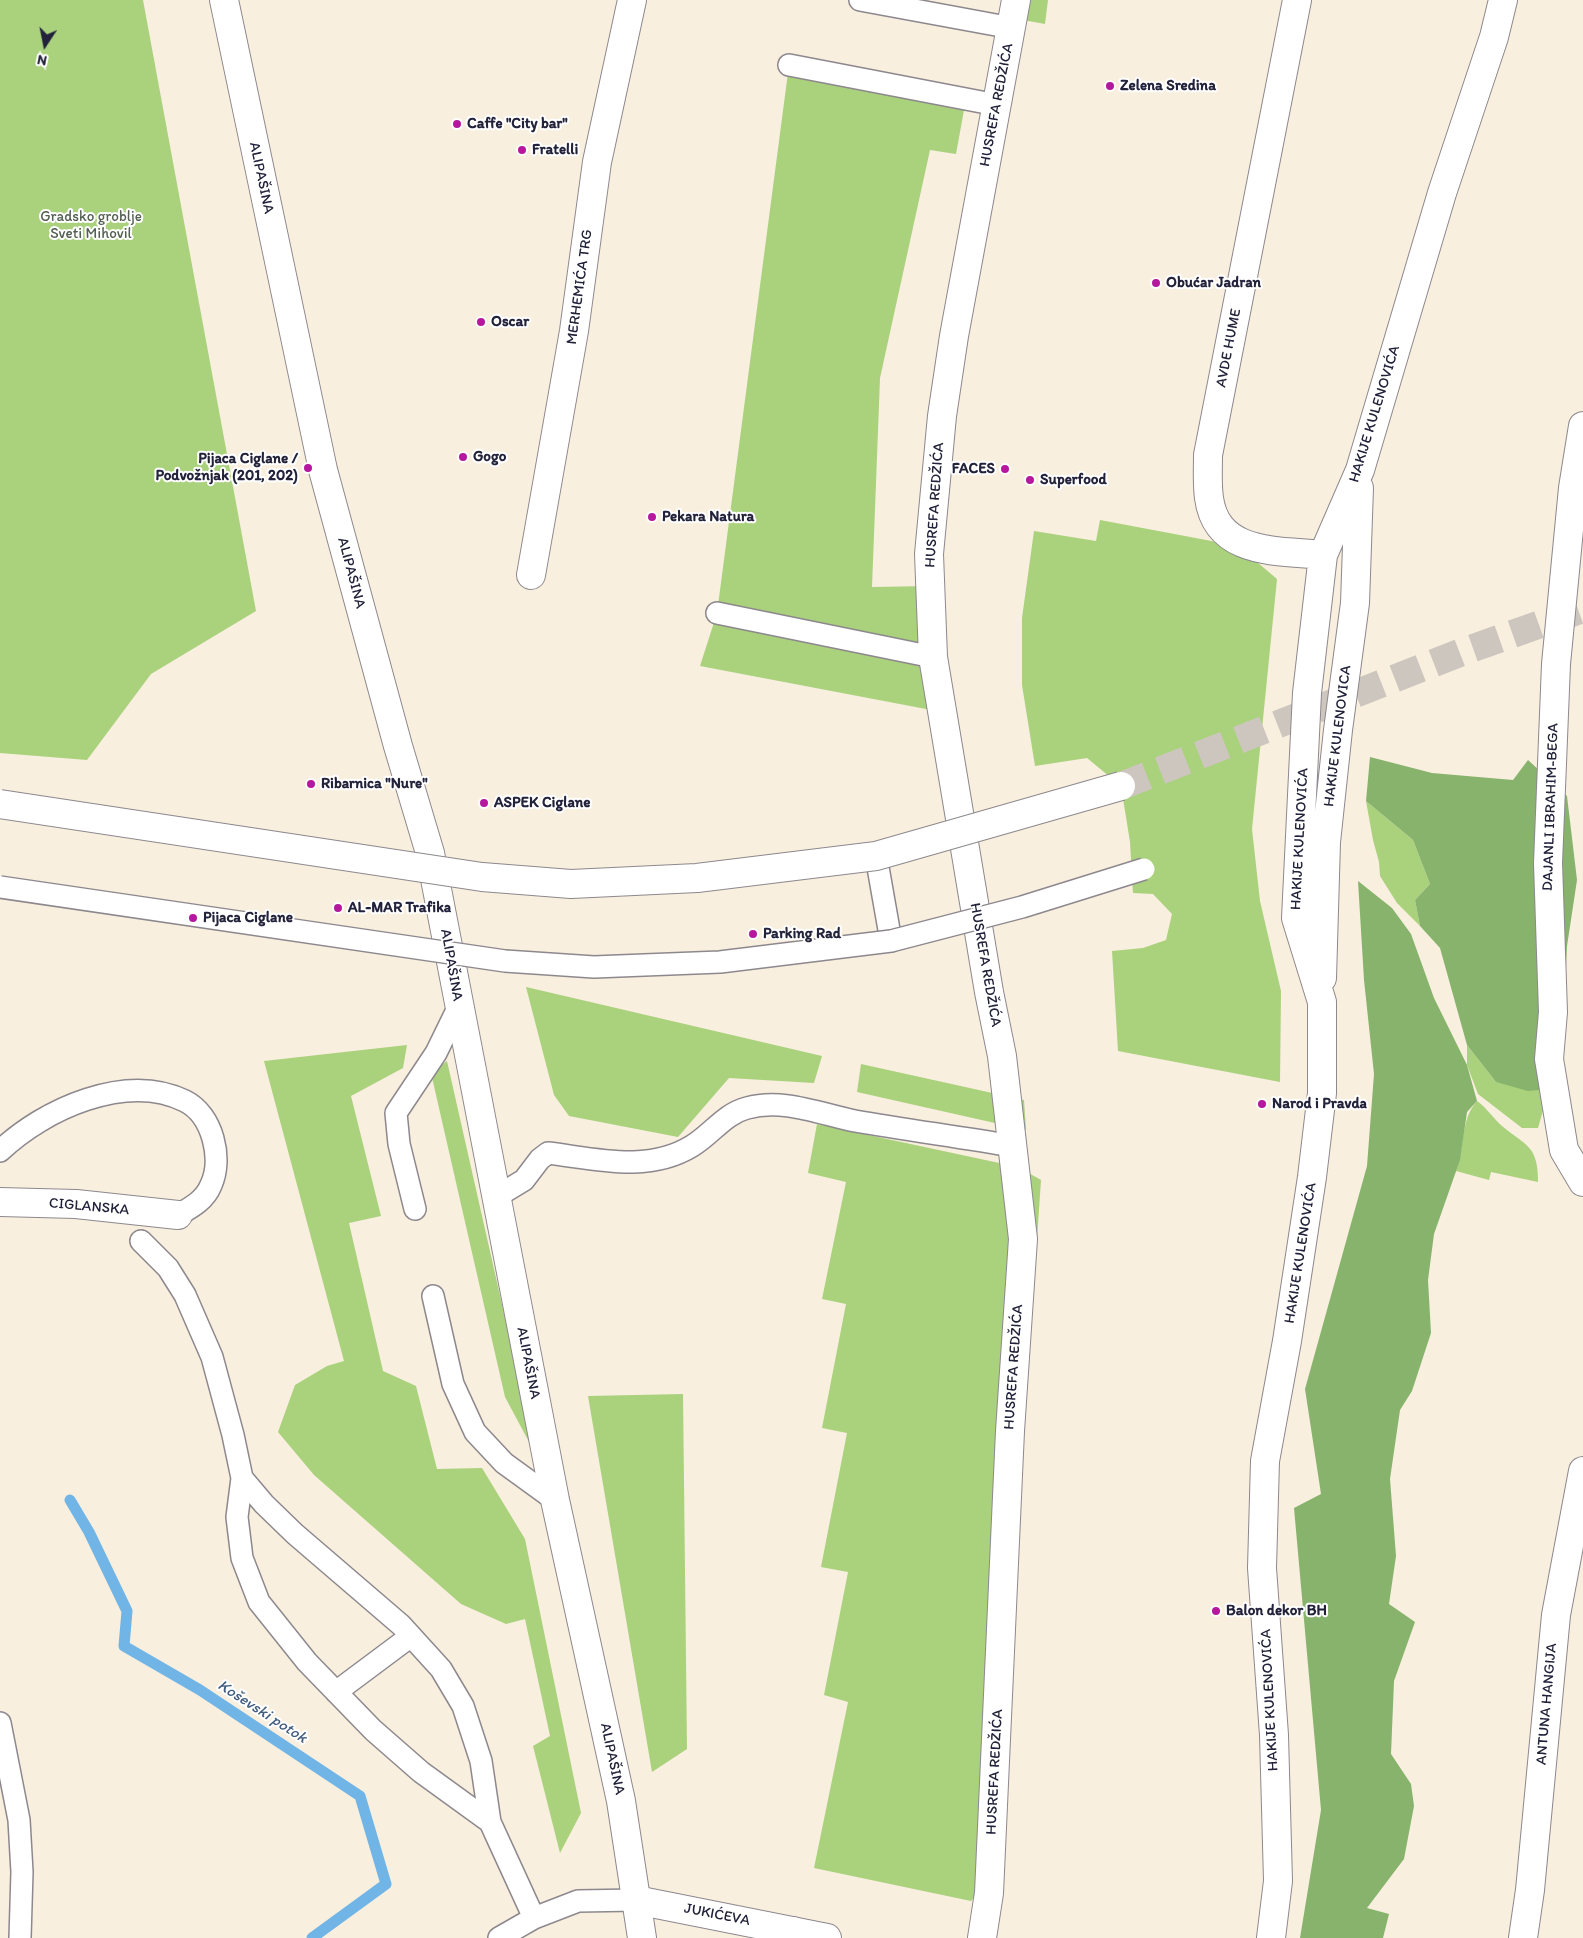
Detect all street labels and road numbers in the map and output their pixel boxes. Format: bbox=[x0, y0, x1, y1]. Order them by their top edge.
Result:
street label: HUSREFA REDŽIĆA bbox=[976, 42, 1018, 168]
street label: ALIPAŠINA bbox=[245, 140, 277, 216]
street label: MERHEMIĆA TRG bbox=[563, 228, 597, 346]
street label: AVDE HUME bbox=[1213, 307, 1245, 389]
street label: HAKIJE KULENOVIĆA bbox=[1346, 343, 1404, 485]
street label: HUSREFA REDŽIĆA bbox=[922, 442, 948, 568]
street label: ALIPAŠINA bbox=[333, 535, 369, 611]
street label: HAKIJE KULENOVICA bbox=[1320, 664, 1356, 808]
street label: DAJANLI IBRAHIM-BEGA bbox=[1539, 723, 1563, 891]
street label: HAKIJE KULENOVIĆA bbox=[1287, 767, 1313, 911]
street label: HUSREFA REDŽIĆA bbox=[965, 902, 1005, 1028]
street label: ALIPAŠINA bbox=[436, 927, 466, 1003]
street label: HAKIJE KULENOVIĆA bbox=[1281, 1181, 1321, 1325]
street label: CIGLANSKA bbox=[48, 1195, 130, 1219]
street label: HUSREFA REDŽIĆA bbox=[1001, 1304, 1027, 1430]
street label: ALIPAŠINA bbox=[512, 1325, 544, 1401]
street label: HAKIJE KULENOVIĆA bbox=[1257, 1628, 1283, 1772]
street label: ANTUNA HANGIJA bbox=[1533, 1642, 1561, 1766]
street label: HUSREFA REDŽIĆA bbox=[983, 1709, 1007, 1835]
street label: ALIPAŠINA bbox=[596, 1721, 628, 1797]
street label: JUKIĆEVA bbox=[682, 1900, 752, 1930]

